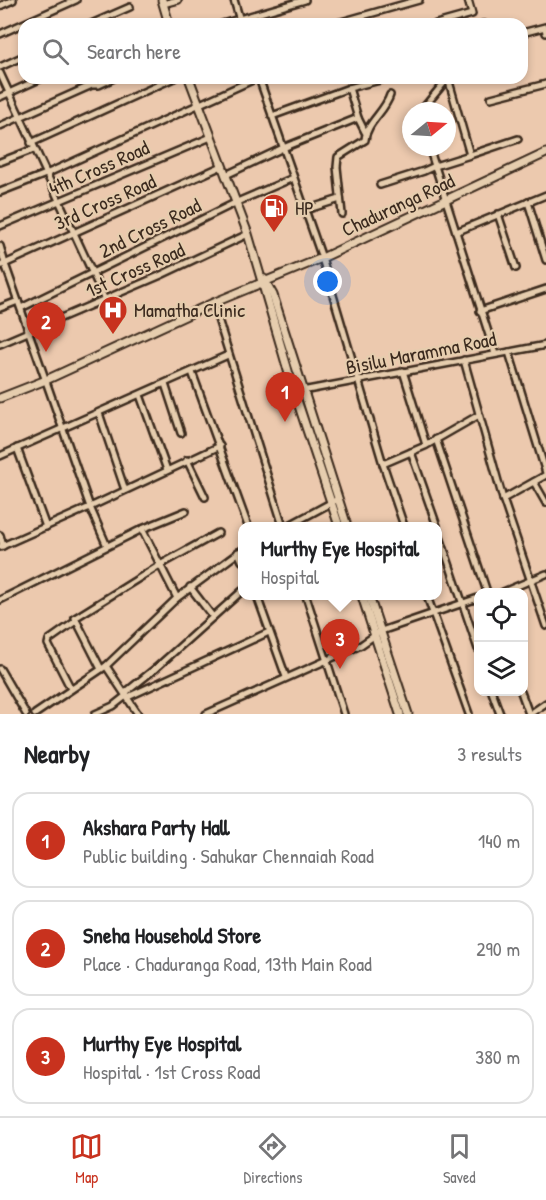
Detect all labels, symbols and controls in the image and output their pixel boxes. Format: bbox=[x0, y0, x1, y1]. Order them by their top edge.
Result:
search box bbox=[18, 18, 528, 84]
icon: search bbox=[39, 35, 72, 68]
text: Search here bbox=[87, 36, 181, 66]
north arrow bbox=[402, 102, 456, 156]
street label: 4th Cross Road bbox=[44, 133, 153, 202]
street label: 3rd Cross Road bbox=[50, 167, 160, 236]
street label: Chaduranga Road bbox=[337, 167, 459, 242]
street label: 2nd Cross Road bbox=[94, 191, 205, 264]
fuel station icon: HP bbox=[258, 192, 290, 234]
place label: HP bbox=[295, 194, 314, 221]
street label: 1st Cross Road bbox=[81, 236, 189, 303]
your location bbox=[313, 267, 342, 296]
hospital icon: Mamatha Clinic bbox=[97, 294, 129, 336]
place label: Mamatha Clinic bbox=[134, 296, 245, 323]
pin: 2 bbox=[26, 302, 66, 352]
street label: Bisilu Maramma Road bbox=[344, 325, 498, 380]
pin: 1 bbox=[266, 372, 304, 422]
popup bbox=[238, 522, 442, 600]
text: Murthy Eye Hospital bbox=[261, 533, 419, 563]
text: Hospital bbox=[261, 563, 319, 590]
map controls bbox=[474, 588, 528, 696]
button: locate bbox=[474, 588, 528, 642]
pin: 3 bbox=[320, 620, 360, 669]
button: layers bbox=[474, 642, 528, 696]
text: Nearby bbox=[24, 736, 90, 771]
text: 3 results bbox=[457, 740, 522, 767]
text: Akshara Party Hall bbox=[83, 812, 229, 842]
text: 1 bbox=[42, 827, 49, 854]
text: 140 m bbox=[478, 827, 520, 854]
text: Public building · Sahukar Chennaiah Road bbox=[83, 842, 374, 869]
text: Sneha Household Store bbox=[83, 920, 261, 950]
text: 2 bbox=[41, 935, 50, 962]
text: 290 m bbox=[476, 935, 520, 962]
text: Place · Chaduranga Road, 13th Main Road bbox=[83, 950, 372, 977]
text: Murthy Eye Hospital bbox=[83, 1028, 241, 1058]
text: 3 bbox=[41, 1043, 50, 1070]
text: 380 m bbox=[475, 1043, 520, 1070]
text: Hospital · 1st Cross Road bbox=[83, 1058, 260, 1085]
tab: Map bbox=[70, 1130, 103, 1188]
tab: Directions bbox=[244, 1130, 302, 1188]
tab: Saved bbox=[443, 1130, 476, 1188]

